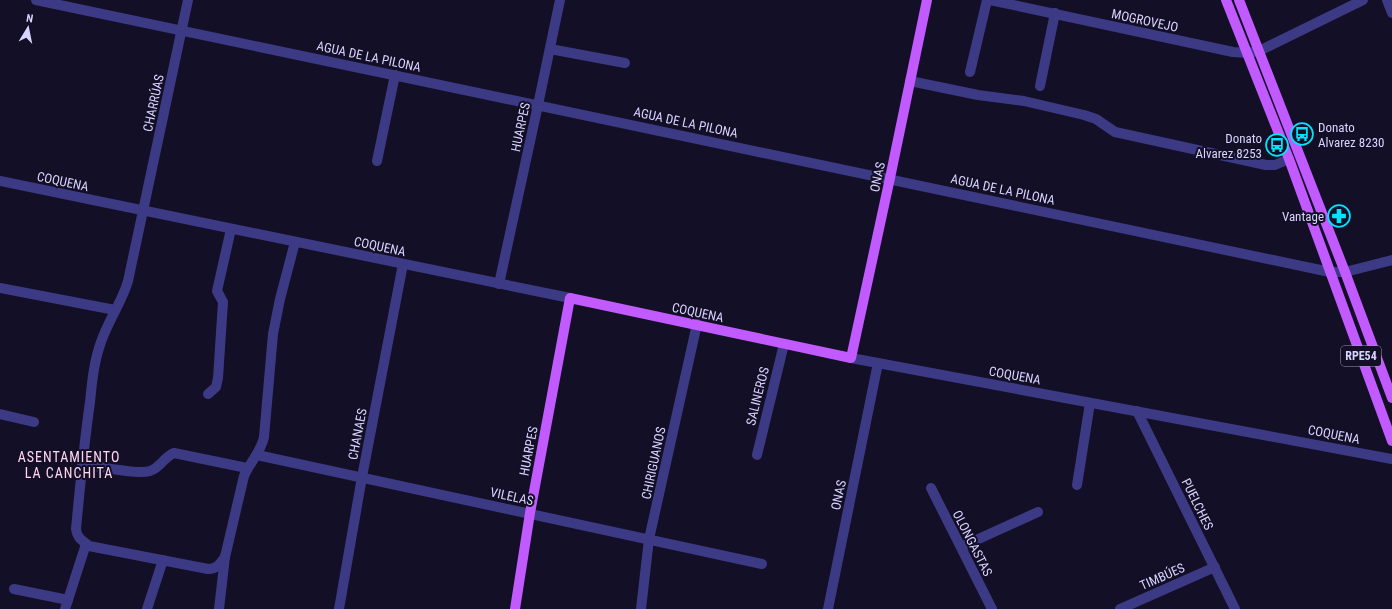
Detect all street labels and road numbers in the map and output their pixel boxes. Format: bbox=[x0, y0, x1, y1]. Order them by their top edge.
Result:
street label: MOGROVEJO bbox=[1110, 6, 1180, 35]
street label: AGUA DE LA PILONA bbox=[315, 38, 423, 75]
street label: CHARRÚAS bbox=[140, 73, 167, 133]
street label: HUARPES bbox=[508, 101, 533, 153]
street label: AGUA DE LA PILONA bbox=[632, 104, 740, 141]
street label: ONAS bbox=[867, 161, 888, 193]
street label: COQUENA bbox=[36, 169, 91, 194]
street label: AGUA DE LA PILONA bbox=[949, 171, 1057, 208]
street label: COQUENA bbox=[353, 234, 408, 259]
street label: COQUENA bbox=[671, 300, 726, 325]
road number: RPE54 bbox=[1341, 346, 1381, 366]
street label: COQUENA bbox=[988, 364, 1043, 388]
street label: SALINEROS bbox=[743, 365, 772, 427]
street label: CHANAES bbox=[345, 407, 370, 461]
street label: COQUENA bbox=[1307, 422, 1362, 447]
street label: HUARPES bbox=[516, 425, 541, 477]
street label: CHIRIGUANOS bbox=[638, 425, 669, 501]
street label: PUELCHES bbox=[1179, 476, 1217, 533]
street label: ONAS bbox=[828, 479, 849, 511]
street label: VILELAS bbox=[489, 485, 535, 508]
street label: OLONGASTAS bbox=[950, 508, 996, 579]
street label: TIMBÚES bbox=[1137, 560, 1187, 593]

